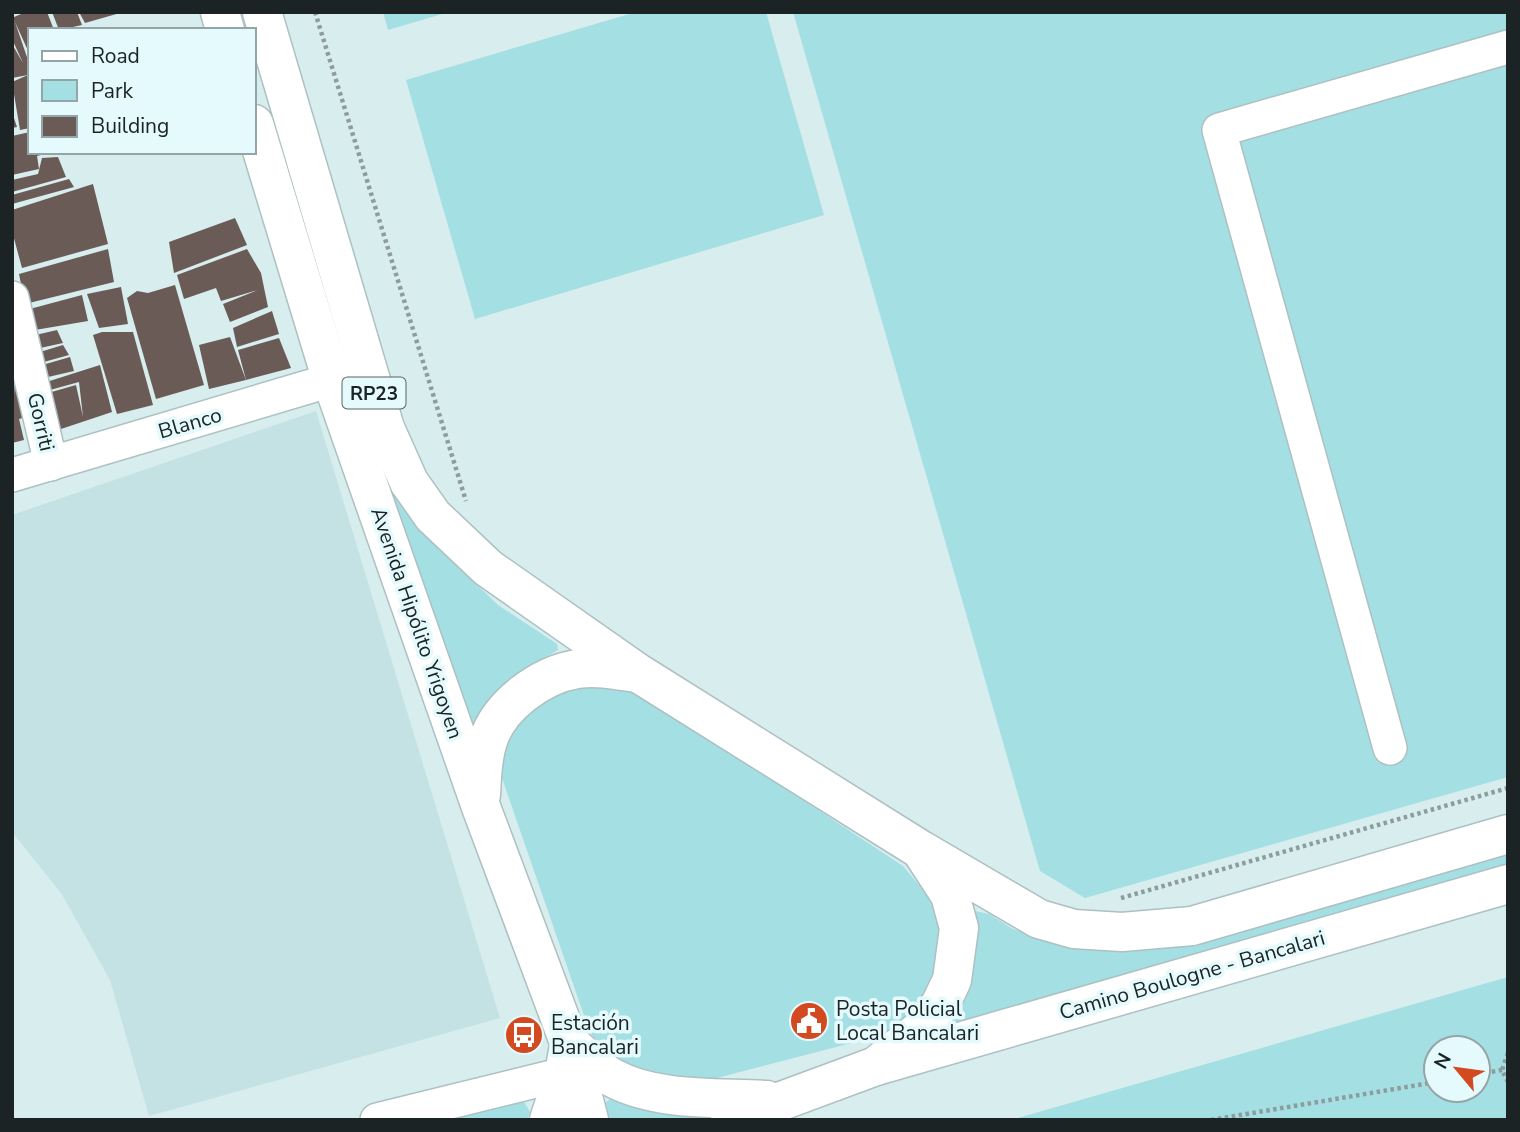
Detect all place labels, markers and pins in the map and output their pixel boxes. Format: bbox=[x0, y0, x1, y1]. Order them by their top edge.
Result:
place label: Posta Policial Local Bancalari bbox=[836, 995, 979, 1047]
public building icon: Posta Policial Local Bancalari bbox=[788, 1000, 830, 1042]
place label: Estación Bancalari bbox=[551, 1009, 639, 1061]
bus stop icon: Estación Bancalari bbox=[503, 1014, 545, 1056]

